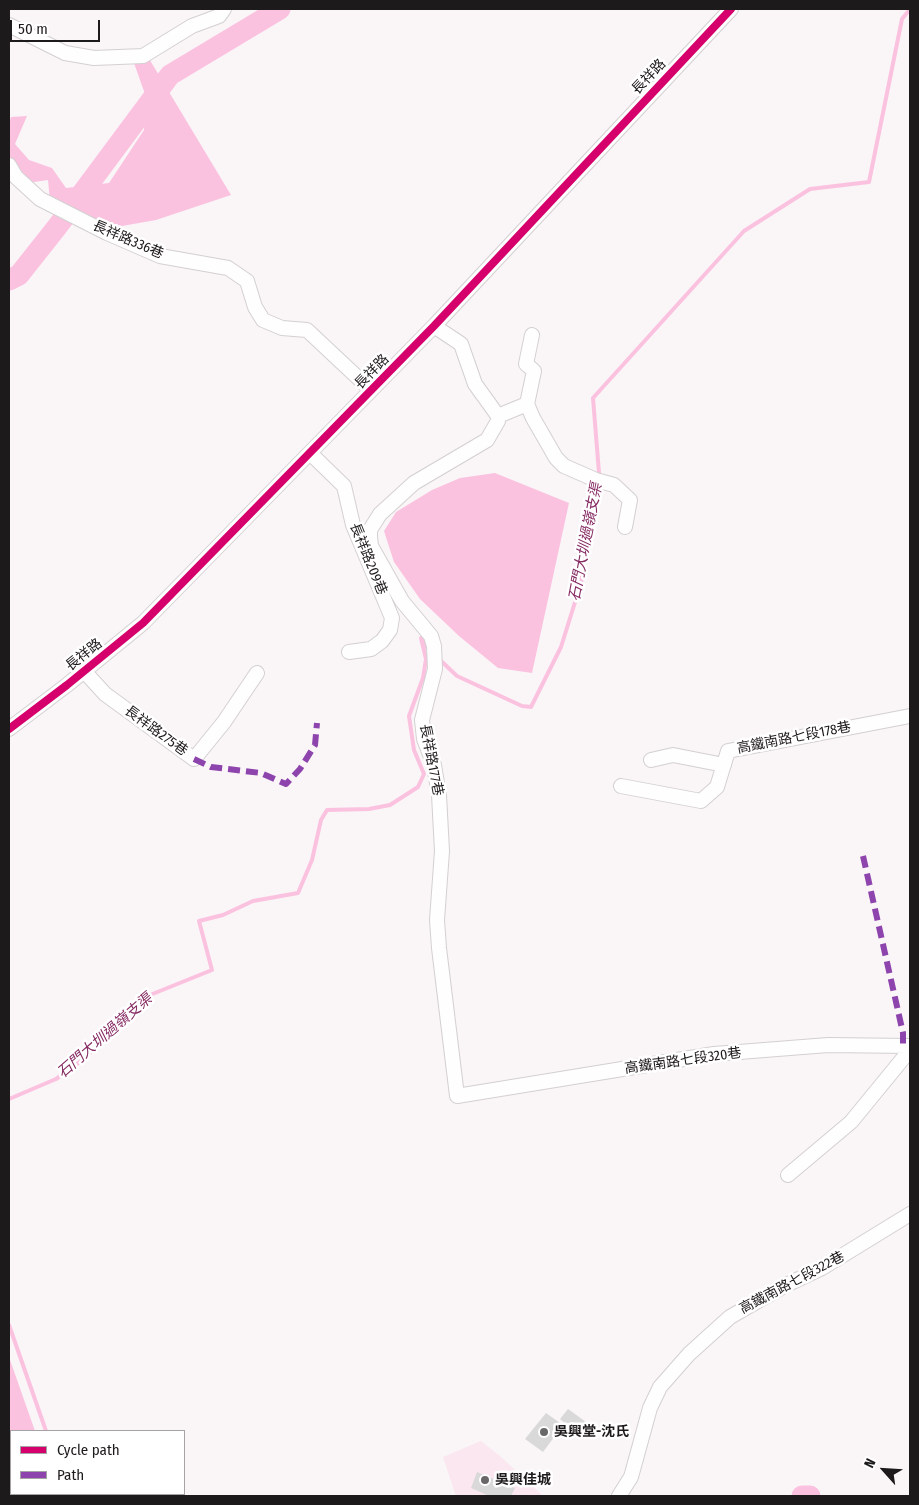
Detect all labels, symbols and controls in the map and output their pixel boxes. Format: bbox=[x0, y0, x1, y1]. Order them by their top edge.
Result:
scale bar bbox=[12, 10, 102, 42]
text: 50 m bbox=[18, 20, 48, 38]
street label: 長祥路 bbox=[629, 56, 669, 98]
street label: 長祥路336巷 bbox=[90, 218, 166, 262]
street label: 長祥路 bbox=[351, 351, 393, 393]
water label: 石門大圳過嶺支渠 bbox=[566, 481, 606, 603]
street label: 長祥路209巷 bbox=[346, 521, 390, 597]
street label: 長祥路 bbox=[62, 635, 106, 675]
street label: 長祥路275巷 bbox=[121, 702, 191, 760]
street label: 高鐵南路七段178巷 bbox=[736, 719, 852, 757]
street label: 長祥路177巷 bbox=[416, 723, 446, 797]
water label: 石門大圳過嶺支渠 bbox=[54, 990, 156, 1082]
street label: 高鐵南路七段320巷 bbox=[624, 1044, 742, 1078]
street label: 高鐵南路七段322巷 bbox=[737, 1248, 847, 1318]
place label: 吳興堂-沈氏 bbox=[554, 1424, 629, 1440]
marker: 吳興堂-沈氏 bbox=[538, 1426, 550, 1438]
legend bbox=[10, 1430, 185, 1495]
text: Cycle path bbox=[57, 1441, 120, 1459]
north arrow bbox=[859, 1445, 909, 1495]
text: N bbox=[861, 1456, 880, 1471]
text: Path bbox=[57, 1466, 84, 1484]
place label: 吳興佳城 bbox=[495, 1472, 551, 1488]
marker: 吳興佳城 bbox=[479, 1474, 491, 1486]

